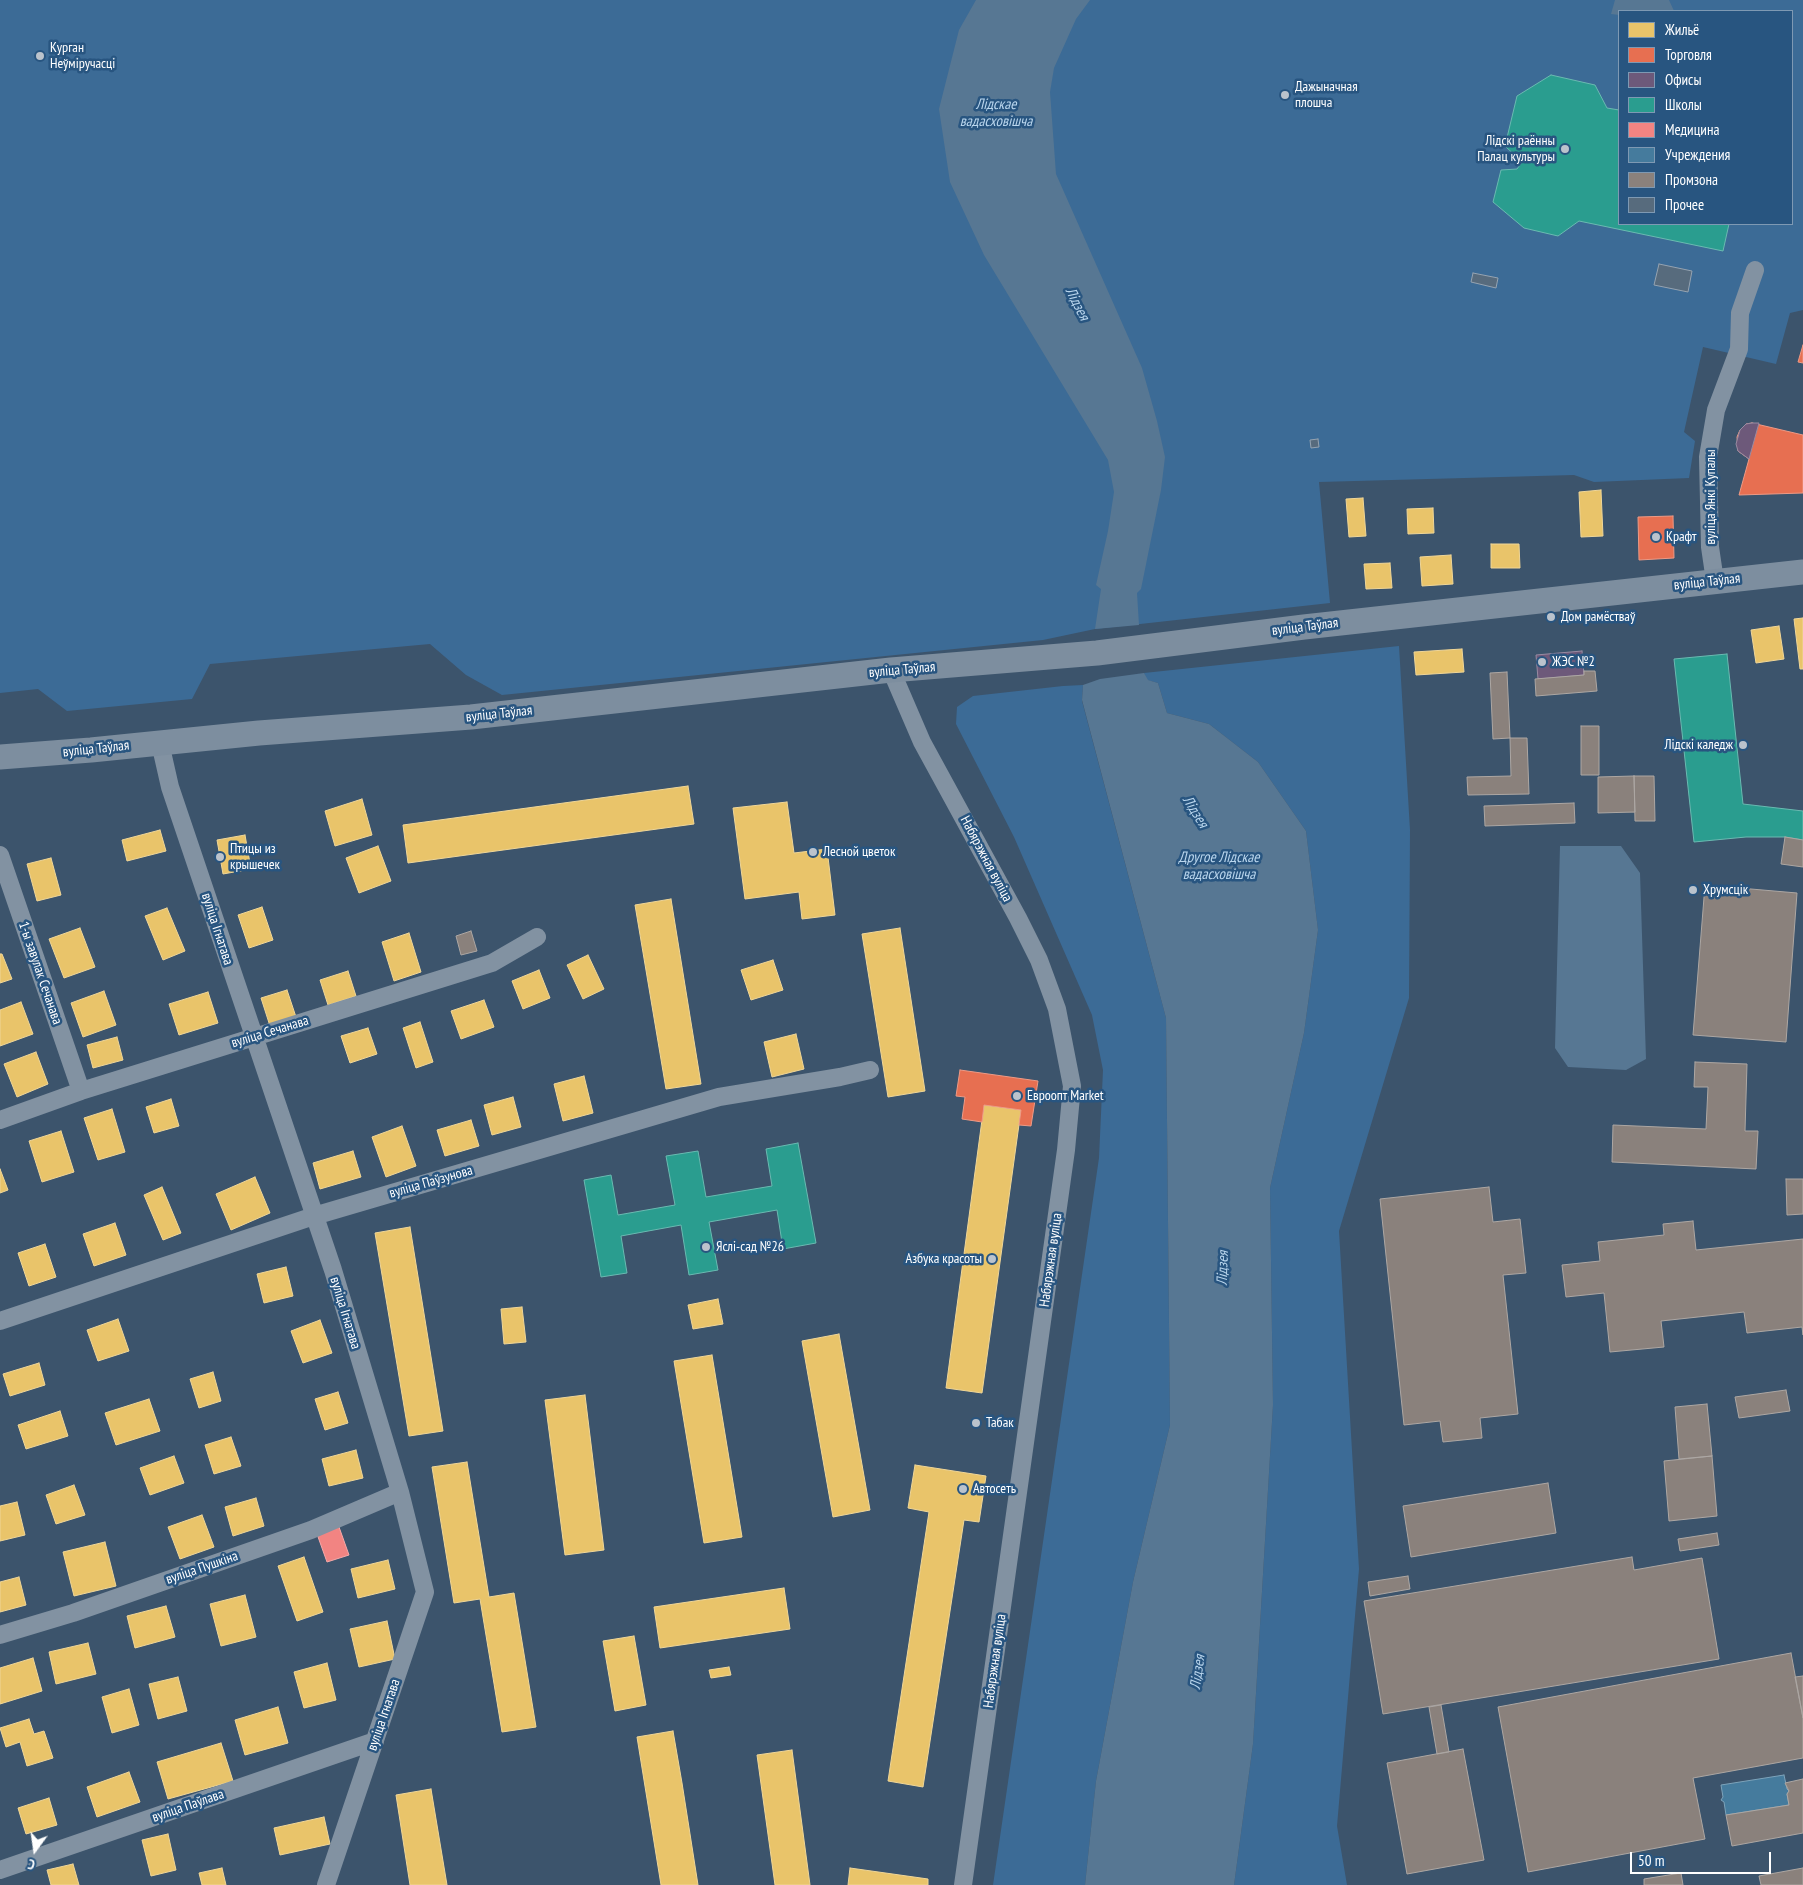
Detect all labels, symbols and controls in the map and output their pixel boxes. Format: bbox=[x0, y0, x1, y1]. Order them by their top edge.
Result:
legend bbox=[1618, 10, 1793, 225]
text: Жильё bbox=[1665, 20, 1699, 39]
place label: Курган Неўміручасці bbox=[50, 40, 115, 72]
text: Торговля bbox=[1665, 45, 1712, 64]
marker: Курган Неўміручасці bbox=[34, 50, 46, 62]
text: Офисы bbox=[1665, 70, 1701, 89]
place label: Дажыначная плошча bbox=[1295, 79, 1358, 111]
marker: Дажыначная плошча bbox=[1279, 89, 1291, 101]
text: Школы bbox=[1665, 95, 1702, 114]
water label: Лідскае вадасховішча bbox=[960, 96, 1032, 131]
text: Медицина bbox=[1665, 120, 1719, 139]
place label: Лідскі раённы Палац культуры bbox=[1477, 133, 1555, 166]
marker: Лідскі раённы Палац культуры bbox=[1559, 143, 1571, 155]
text: Учреждения bbox=[1665, 145, 1730, 164]
text: Промзона bbox=[1665, 170, 1718, 189]
text: Прочее bbox=[1665, 195, 1704, 214]
water label: Лідзея bbox=[1061, 284, 1093, 324]
street label: вуліца Янкі Купалы bbox=[1703, 449, 1719, 545]
place label: Крафт bbox=[1666, 529, 1697, 545]
marker: Крафт bbox=[1650, 531, 1662, 543]
street label: вуліца Таўлая bbox=[1673, 570, 1741, 594]
place label: Дом рамёстваў bbox=[1561, 609, 1635, 625]
marker: Дом рамёстваў bbox=[1545, 611, 1557, 623]
street label: вуліца Таўлая bbox=[1271, 615, 1339, 639]
place label: ЖЭС №2 bbox=[1552, 654, 1595, 670]
marker: ЖЭС №2 bbox=[1536, 656, 1548, 668]
street label: вуліца Таўлая bbox=[868, 659, 936, 681]
street label: вуліца Таўлая bbox=[465, 702, 533, 726]
street label: вуліца Таўлая bbox=[62, 737, 130, 761]
place label: Лідскі каледж bbox=[1664, 737, 1733, 753]
marker: Лідскі каледж bbox=[1737, 739, 1749, 751]
water label: Лідзея bbox=[1178, 793, 1212, 831]
street label: Набярэжная вуліца bbox=[956, 813, 1016, 905]
place label: Птицы из крышечек bbox=[230, 841, 280, 874]
place label: Лесной цветок bbox=[823, 844, 895, 860]
marker: Лесной цветок bbox=[807, 846, 819, 858]
water label: Другое Лідскае вадасховішча bbox=[1179, 849, 1259, 884]
marker: Птицы из крышечек bbox=[214, 851, 226, 863]
place label: Хрумсцік bbox=[1703, 882, 1748, 898]
marker: Хрумсцік bbox=[1687, 884, 1699, 896]
street label: вуліца Ігнатава bbox=[197, 891, 237, 967]
street label: 1-ы завулак Сечанава bbox=[15, 919, 65, 1027]
street label: вуліца Сечанава bbox=[229, 1012, 311, 1052]
place label: Евроопт Market bbox=[1027, 1088, 1104, 1104]
marker: Евроопт Market bbox=[1011, 1090, 1023, 1102]
street label: вуліца Паўзунова bbox=[387, 1162, 475, 1202]
street label: Набярэжная вуліца bbox=[1036, 1212, 1066, 1308]
place label: Яслі-сад №26 bbox=[716, 1239, 784, 1255]
marker: Яслі-сад №26 bbox=[700, 1241, 712, 1253]
water label: Лідзея bbox=[1213, 1250, 1233, 1286]
place label: Азбука красоты bbox=[906, 1251, 982, 1267]
marker: Азбука красоты bbox=[986, 1253, 998, 1265]
street label: вуліца Ігнатава bbox=[326, 1275, 364, 1351]
place label: Табак bbox=[986, 1415, 1014, 1431]
marker: Табак bbox=[970, 1417, 982, 1429]
place label: Автосеть bbox=[973, 1481, 1016, 1497]
marker: Автосеть bbox=[957, 1483, 969, 1495]
street label: вуліца Пушкіна bbox=[164, 1548, 240, 1588]
street label: Набярэжная вуліца bbox=[980, 1613, 1010, 1709]
water label: Лідзея bbox=[1187, 1654, 1209, 1690]
street label: вуліца Ігнатава bbox=[364, 1677, 404, 1753]
street label: вуліца Паўлава bbox=[150, 1786, 226, 1826]
north arrow bbox=[10, 1825, 60, 1875]
scale bar bbox=[1633, 1842, 1774, 1874]
text: 50 m bbox=[1638, 1851, 1664, 1870]
text: С bbox=[26, 1855, 37, 1874]

